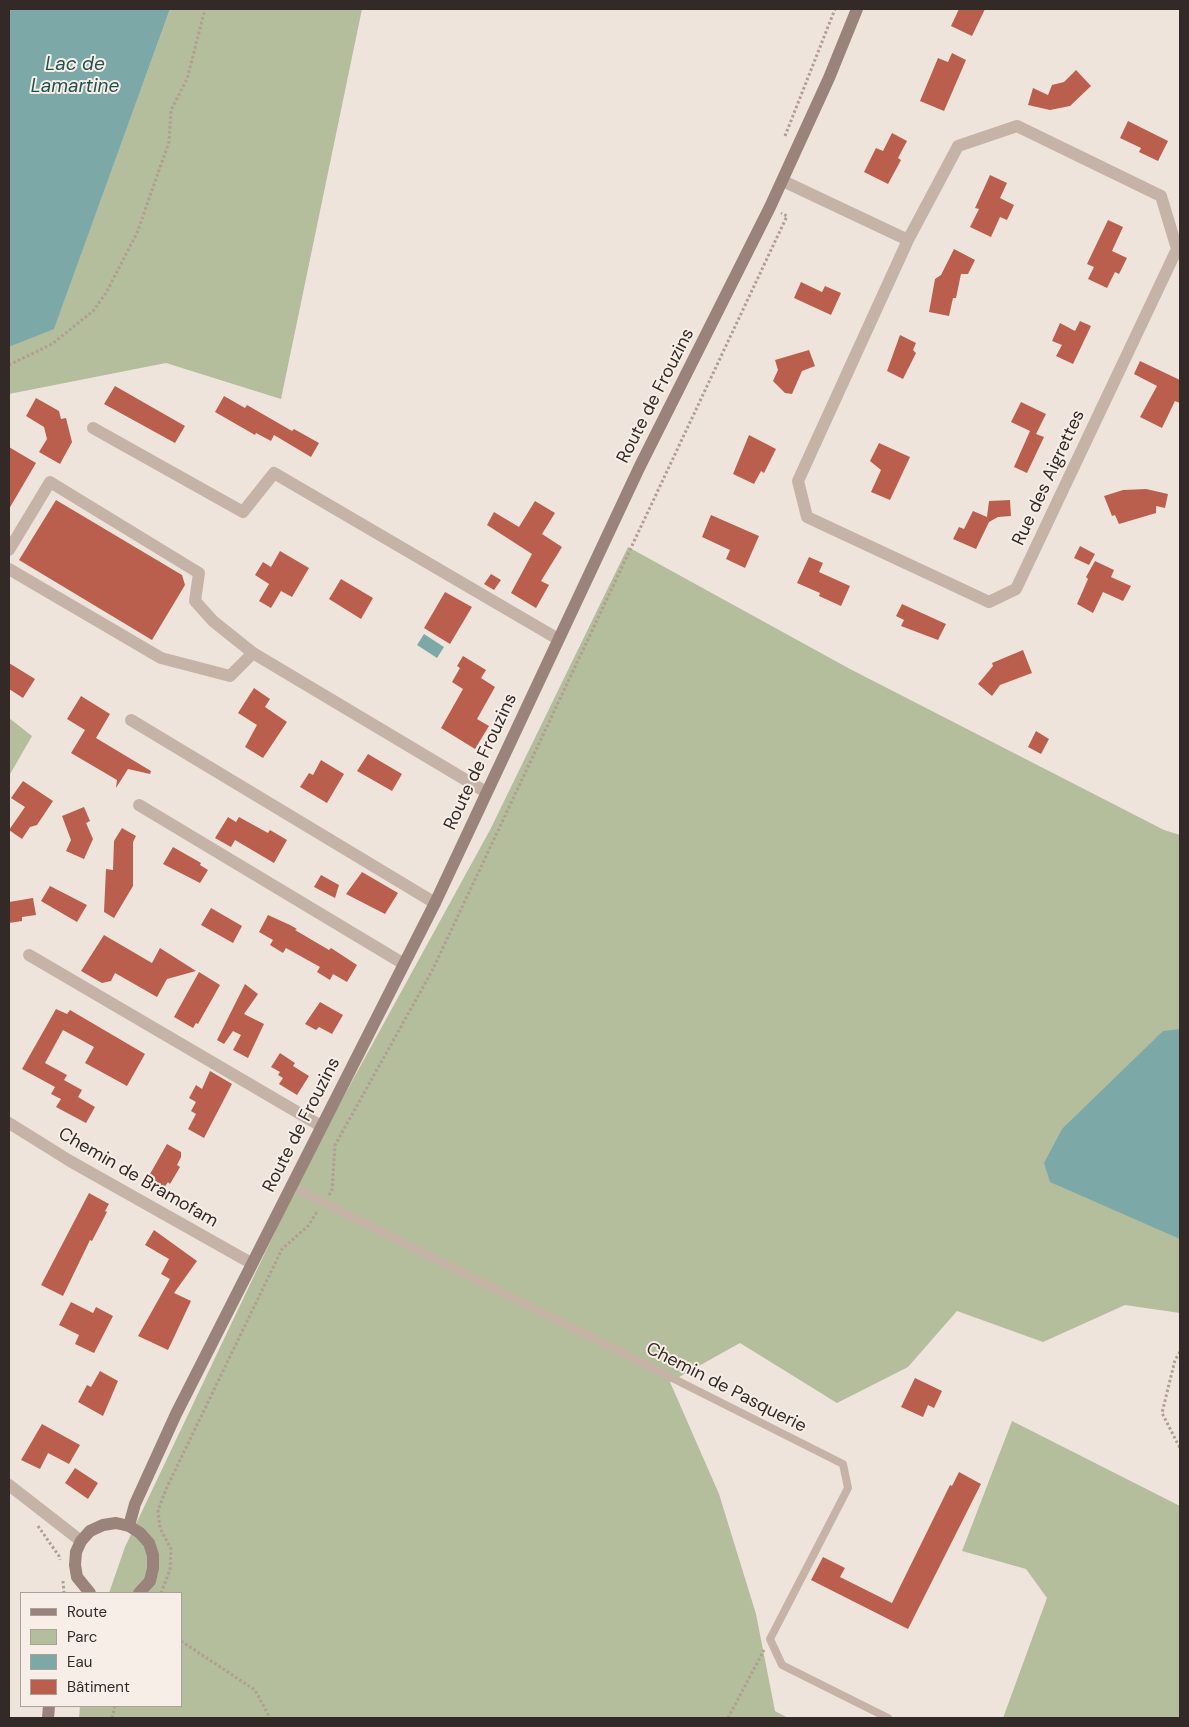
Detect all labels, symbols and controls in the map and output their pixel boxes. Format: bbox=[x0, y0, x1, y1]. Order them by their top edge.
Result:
water label: Lac de Lamartine bbox=[31, 54, 119, 98]
street label: Route de Frouzins bbox=[613, 325, 699, 467]
street label: Rue des Aigrettes bbox=[1008, 407, 1090, 549]
street label: Route de Frouzins bbox=[440, 690, 522, 834]
street label: Route de Frouzins bbox=[259, 1054, 345, 1196]
street label: Chemin de Bramofam bbox=[54, 1123, 222, 1233]
street label: Chemin de Pasquerie bbox=[642, 1338, 810, 1438]
legend bbox=[20, 1592, 182, 1707]
text: Route bbox=[67, 1602, 107, 1622]
text: Parc bbox=[67, 1627, 97, 1647]
text: Eau bbox=[67, 1652, 92, 1672]
text: Bâtiment bbox=[67, 1677, 130, 1697]

